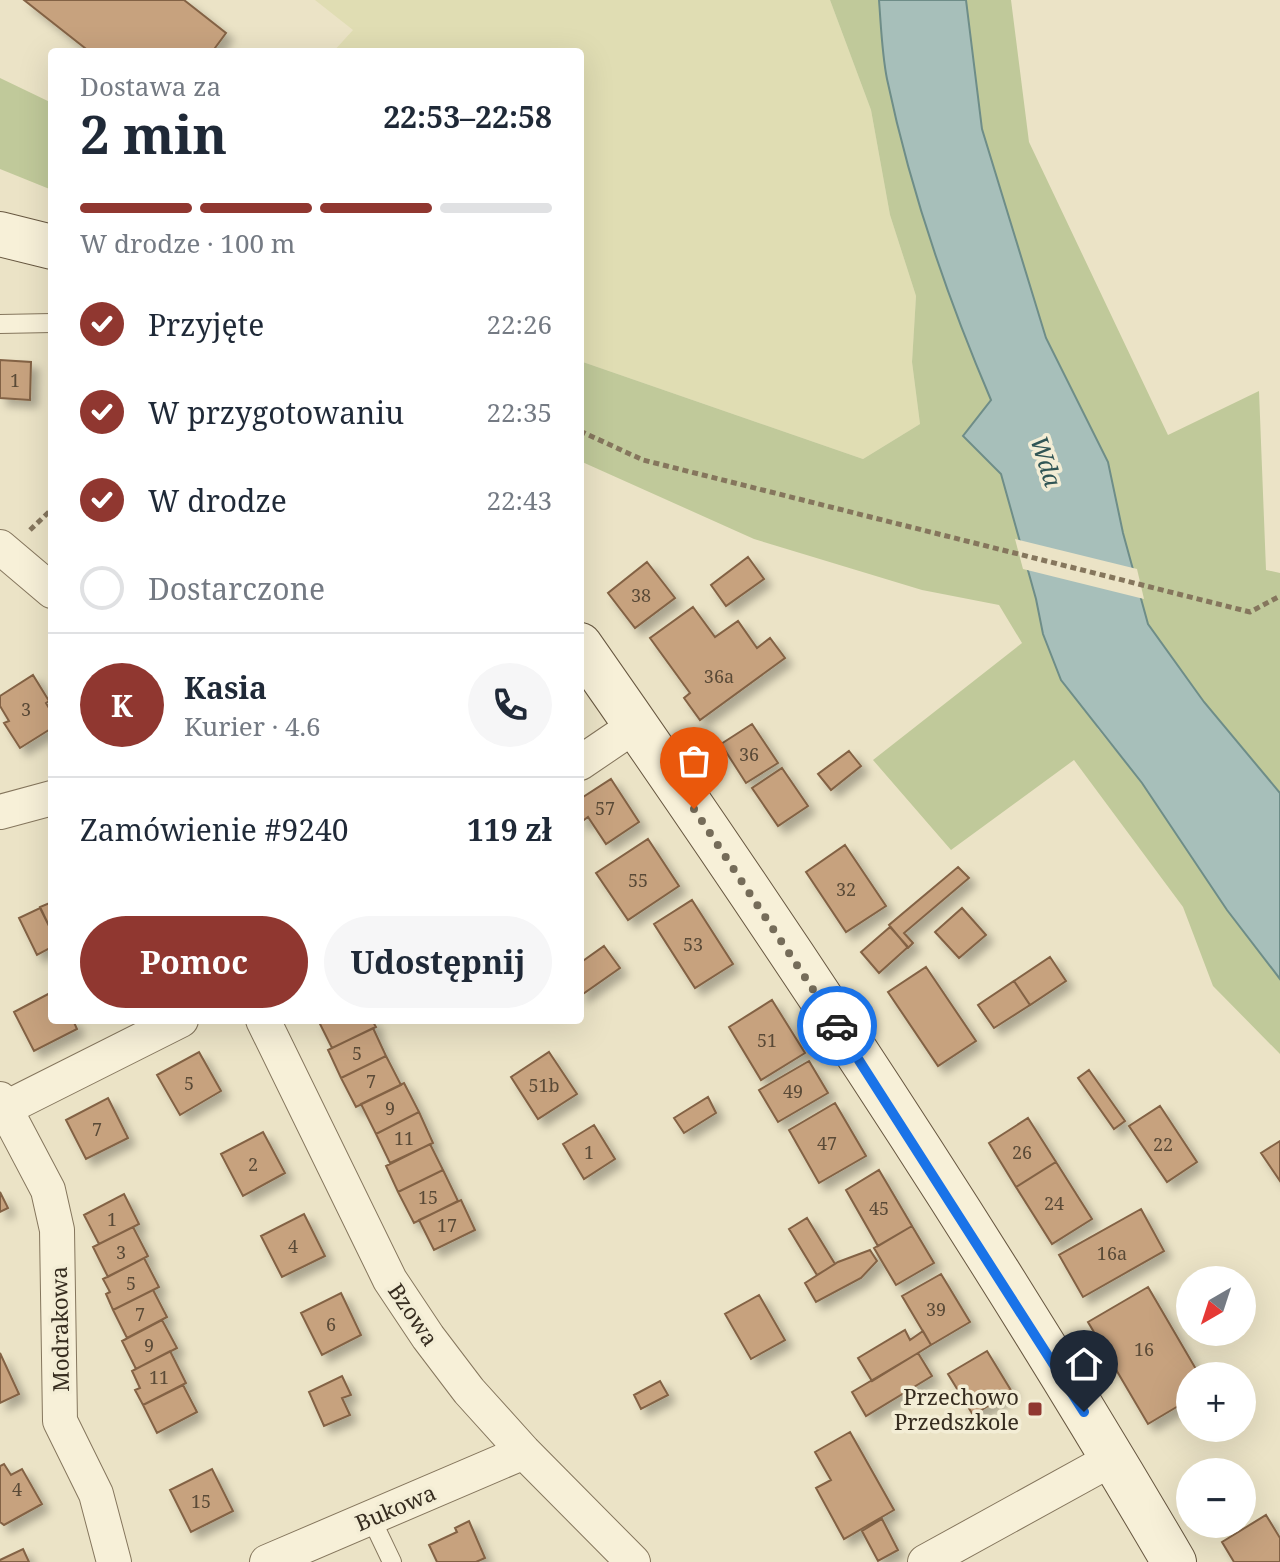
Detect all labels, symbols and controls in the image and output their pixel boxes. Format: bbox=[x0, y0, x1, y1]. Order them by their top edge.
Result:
text: Dostawa za bbox=[80, 68, 221, 104]
text: 22:53–22:58 bbox=[383, 96, 552, 137]
text: 2 min bbox=[80, 98, 227, 169]
text: W drodze · 100 m bbox=[80, 225, 295, 261]
icon: check bbox=[80, 302, 124, 346]
text: Przyjęte bbox=[148, 304, 264, 345]
text: 22:26 bbox=[486, 306, 552, 342]
house number: 1 bbox=[10, 368, 20, 392]
icon: check bbox=[80, 390, 124, 434]
text: W przygotowaniu bbox=[148, 392, 404, 433]
text: 22:35 bbox=[486, 394, 552, 430]
water label: Wda bbox=[1023, 431, 1071, 491]
icon: check bbox=[80, 478, 124, 522]
text: W drodze bbox=[148, 480, 287, 521]
text: 22:43 bbox=[486, 482, 552, 518]
text: Dostarczone bbox=[148, 568, 325, 609]
house number: 38 bbox=[631, 583, 651, 607]
button: phone bbox=[468, 663, 552, 747]
house number: 36a bbox=[704, 664, 734, 688]
text: Kasia bbox=[184, 667, 267, 708]
text: K bbox=[111, 685, 133, 726]
house number: 3 bbox=[21, 697, 31, 721]
text: Kurier · 4.6 bbox=[184, 708, 321, 744]
pin bbox=[660, 727, 728, 809]
icon: bag bbox=[672, 739, 716, 783]
house number: 36 bbox=[739, 742, 759, 766]
house number: 57 bbox=[595, 796, 615, 820]
text: Zamówienie #9240 bbox=[80, 809, 348, 850]
text: 119 zł bbox=[467, 809, 552, 850]
house number: 55 bbox=[628, 868, 648, 892]
house number: 32 bbox=[836, 877, 856, 901]
button: Pomoc bbox=[80, 916, 308, 1008]
button: Udostępnij bbox=[324, 916, 552, 1008]
house number: 53 bbox=[683, 932, 703, 956]
courier bbox=[797, 986, 877, 1066]
icon: car bbox=[815, 1004, 859, 1048]
house number: 51 bbox=[757, 1028, 777, 1052]
house number: 5 bbox=[352, 1041, 362, 1065]
house number: 7 bbox=[366, 1069, 376, 1093]
house number: 5 bbox=[184, 1071, 194, 1095]
house number: 51b bbox=[528, 1073, 560, 1097]
house number: 49 bbox=[783, 1079, 803, 1103]
house number: 9 bbox=[385, 1096, 395, 1120]
house number: 7 bbox=[92, 1117, 102, 1141]
house number: 11 bbox=[394, 1126, 414, 1150]
house number: 47 bbox=[817, 1131, 837, 1155]
house number: 22 bbox=[1153, 1132, 1173, 1156]
house number: 1 bbox=[584, 1140, 594, 1164]
house number: 26 bbox=[1012, 1140, 1032, 1164]
house number: 2 bbox=[248, 1152, 258, 1176]
house number: 15 bbox=[418, 1185, 438, 1209]
house number: 24 bbox=[1044, 1191, 1064, 1215]
house number: 45 bbox=[869, 1196, 889, 1220]
house number: 1 bbox=[107, 1207, 117, 1231]
house number: 17 bbox=[437, 1213, 457, 1237]
house number: 4 bbox=[288, 1234, 298, 1258]
house number: 3 bbox=[116, 1240, 126, 1264]
house number: 16a bbox=[1097, 1241, 1127, 1265]
street label: Modrakowa bbox=[43, 1266, 75, 1392]
north arrow bbox=[1176, 1266, 1256, 1346]
map controls bbox=[1176, 1266, 1256, 1538]
house number: 5 bbox=[126, 1271, 136, 1295]
street label: Bzowa bbox=[382, 1277, 446, 1351]
house number: 39 bbox=[926, 1297, 946, 1321]
house number: 7 bbox=[135, 1302, 145, 1326]
house number: 6 bbox=[326, 1312, 336, 1336]
pin bbox=[1050, 1330, 1118, 1412]
house number: 9 bbox=[144, 1333, 154, 1357]
house number: 16 bbox=[1134, 1337, 1154, 1361]
icon: home bbox=[1062, 1342, 1106, 1386]
button: + bbox=[1176, 1362, 1256, 1442]
house number: 11 bbox=[149, 1365, 169, 1389]
place label: Przechowo Przedszkole bbox=[894, 1381, 1019, 1436]
marker: Przechowo Przedszkole bbox=[1026, 1400, 1044, 1418]
button: − bbox=[1176, 1458, 1256, 1538]
house number: 4 bbox=[12, 1477, 22, 1501]
street label: Bukowa bbox=[350, 1477, 440, 1537]
house number: 15 bbox=[191, 1489, 211, 1513]

